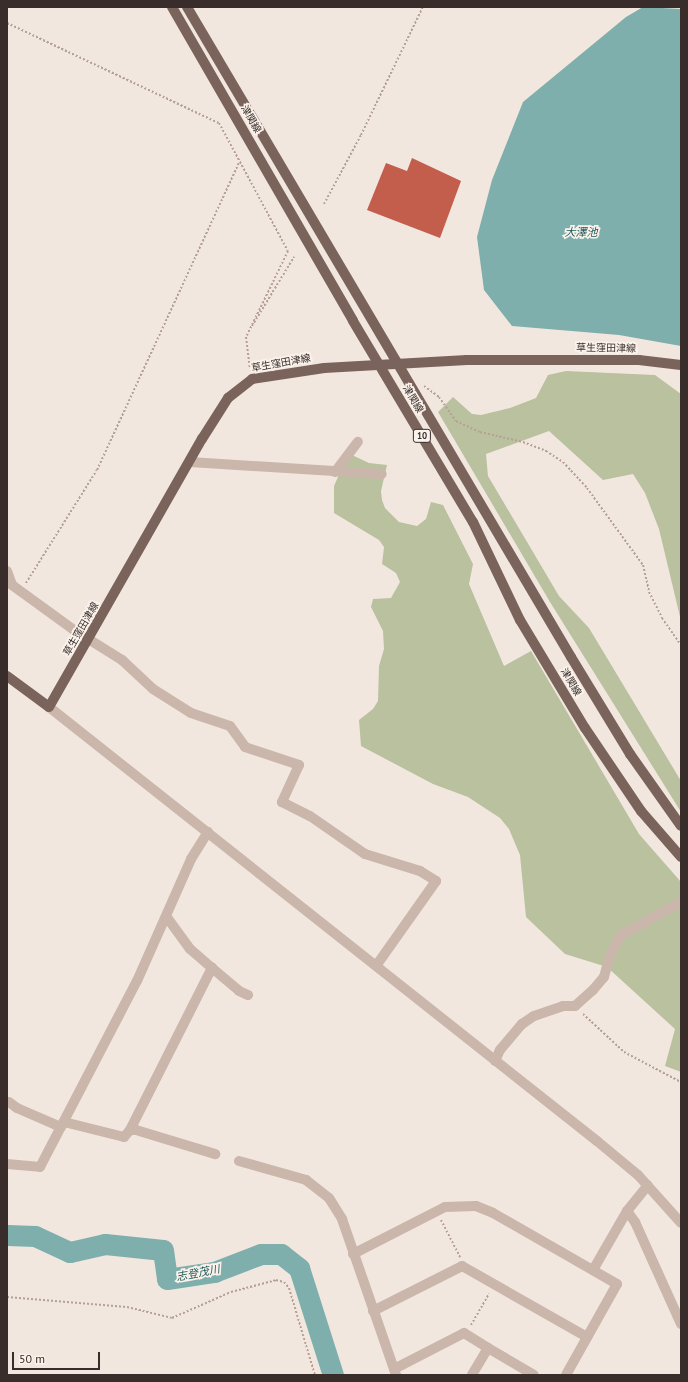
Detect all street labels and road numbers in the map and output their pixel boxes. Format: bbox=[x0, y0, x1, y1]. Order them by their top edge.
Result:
street label: 津関線 bbox=[238, 103, 264, 135]
street label: 草生窪田津線 bbox=[576, 341, 636, 355]
street label: 草生窪田津線 bbox=[250, 352, 312, 374]
street label: 津関線 bbox=[400, 383, 426, 415]
road number: 10 bbox=[412, 429, 432, 443]
street label: 草生窪田津線 bbox=[61, 600, 101, 658]
street label: 津関線 bbox=[558, 666, 584, 698]

